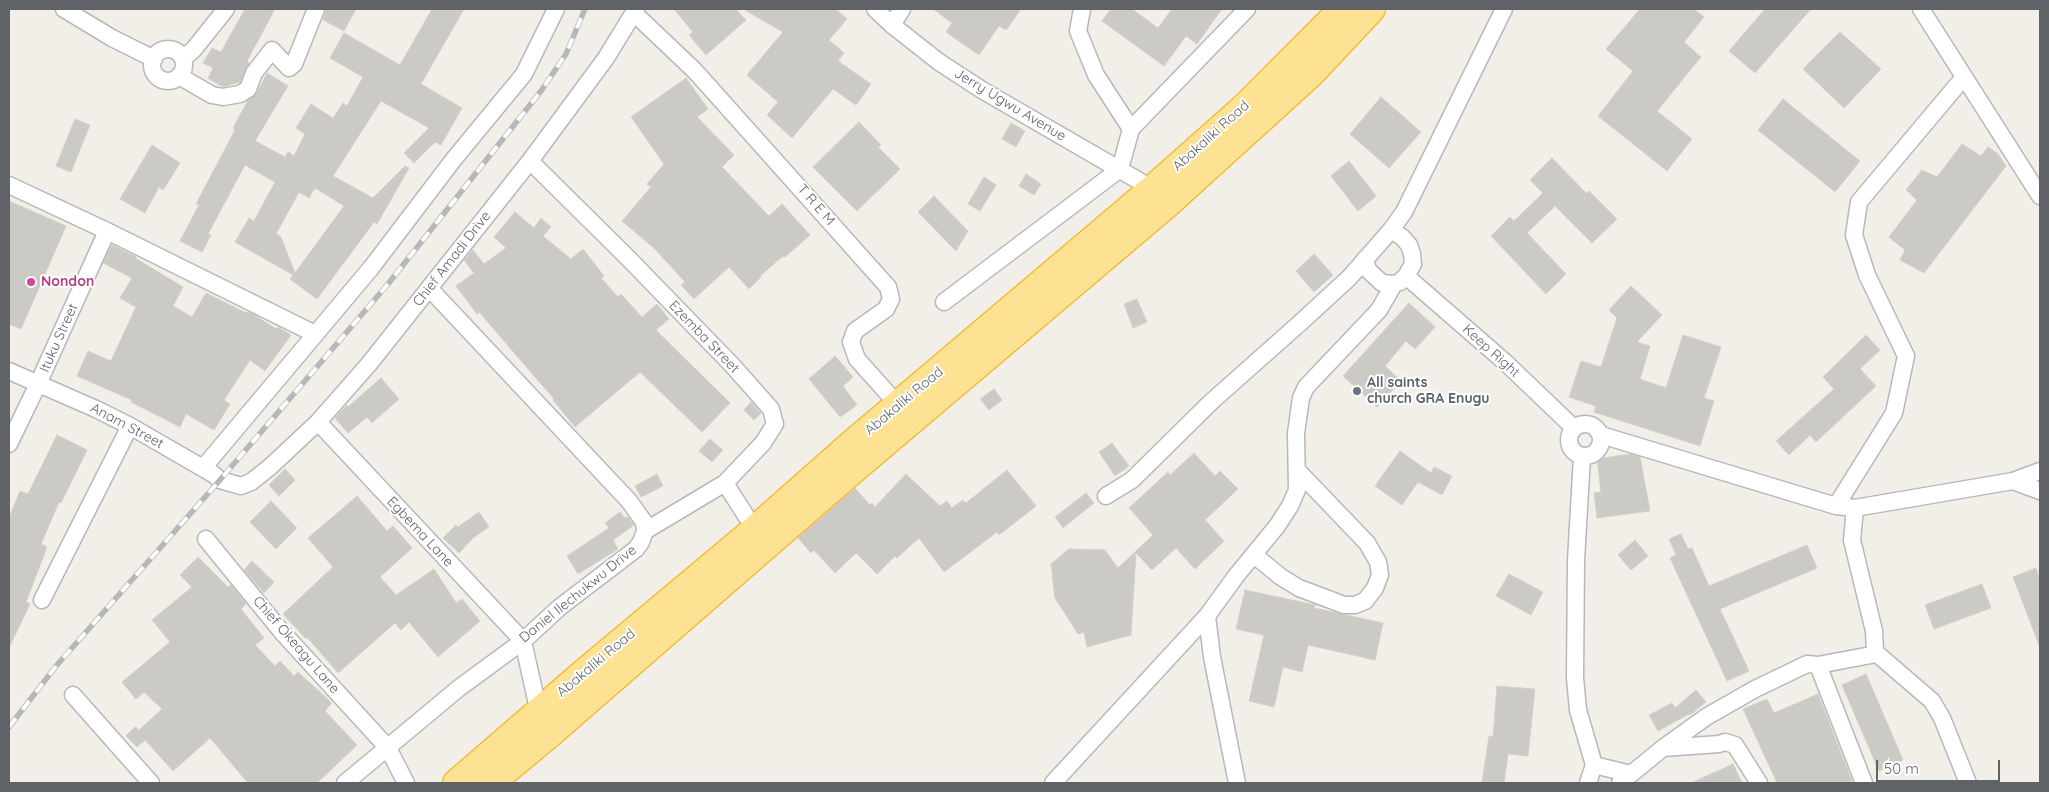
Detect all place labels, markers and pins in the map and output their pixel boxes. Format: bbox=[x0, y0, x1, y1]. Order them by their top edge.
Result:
place label: Nondon bbox=[41, 274, 94, 290]
marker: Nondon bbox=[25, 276, 37, 288]
place label: All saints church GRA Enugu bbox=[1367, 375, 1490, 408]
marker: All saints church GRA Enugu bbox=[1351, 385, 1363, 397]

